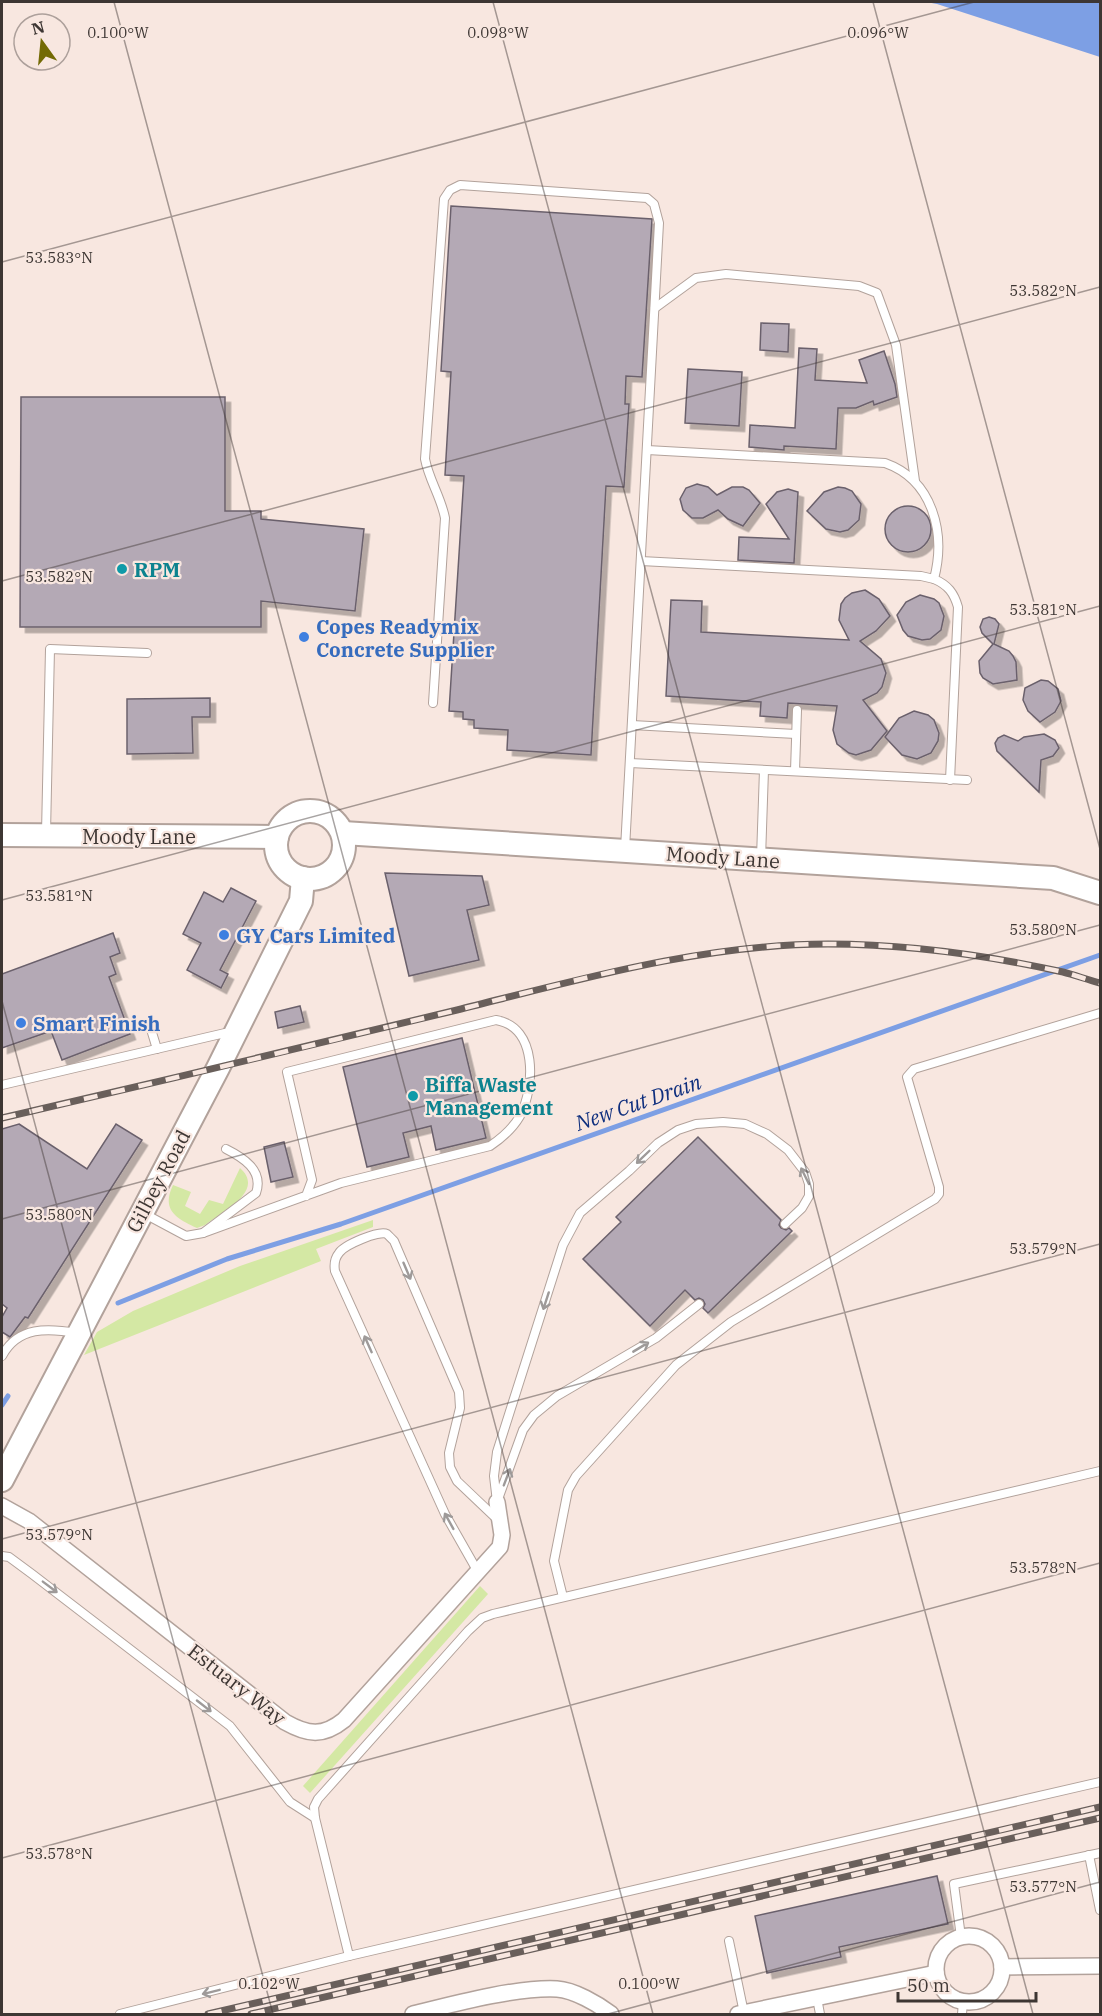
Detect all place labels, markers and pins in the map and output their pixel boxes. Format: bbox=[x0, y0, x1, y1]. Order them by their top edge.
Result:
place label: RPM bbox=[134, 556, 180, 583]
marker: RPM bbox=[115, 562, 129, 576]
place label: Copes Readymix Concrete Supplier bbox=[316, 613, 495, 663]
marker: Copes Readymix Concrete Supplier bbox=[297, 630, 311, 644]
place label: GY Cars Limited bbox=[236, 922, 396, 949]
marker: GY Cars Limited bbox=[217, 928, 231, 942]
place label: Smart Finish bbox=[33, 1010, 161, 1037]
marker: Smart Finish bbox=[14, 1016, 28, 1030]
place label: Biffa Waste Management bbox=[425, 1071, 553, 1121]
marker: Biffa Waste Management bbox=[406, 1089, 420, 1103]

